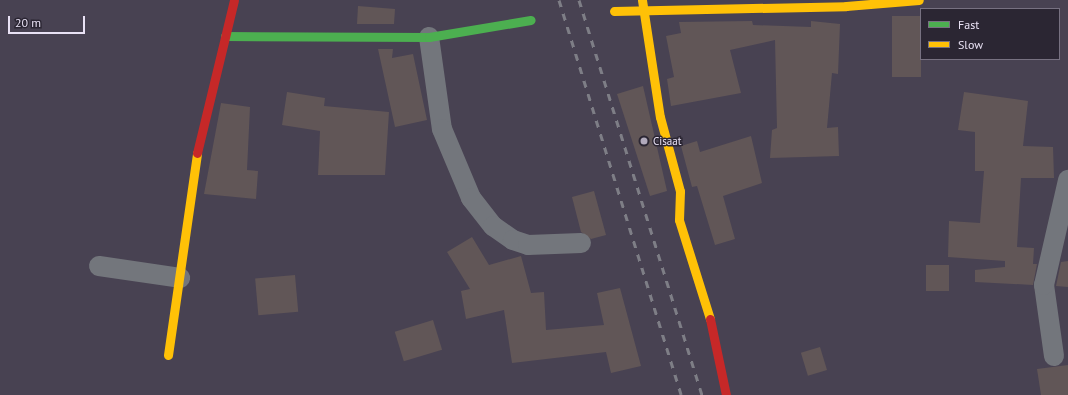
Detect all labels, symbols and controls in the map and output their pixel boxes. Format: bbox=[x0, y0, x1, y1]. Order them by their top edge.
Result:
scale bar bbox=[10, 8, 87, 34]
legend bbox=[920, 8, 1060, 60]
text: 20 m bbox=[15, 15, 41, 30]
text: Fast bbox=[958, 17, 979, 32]
text: Slow bbox=[958, 37, 983, 52]
place label: Cisaat bbox=[653, 134, 682, 148]
marker: Cisaat bbox=[638, 135, 650, 147]

